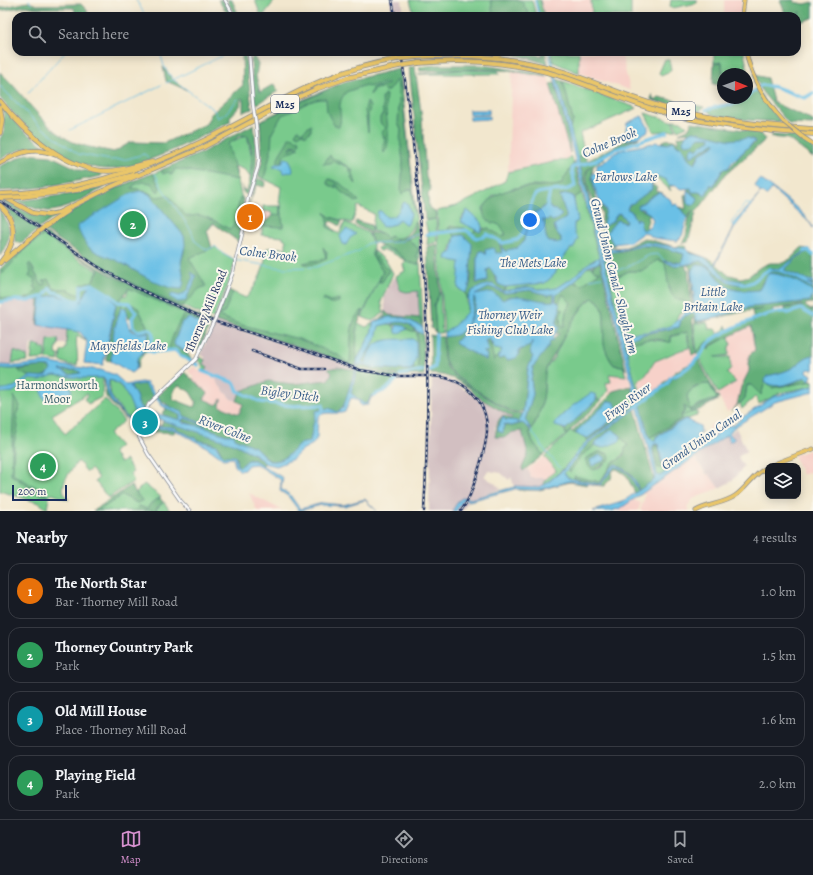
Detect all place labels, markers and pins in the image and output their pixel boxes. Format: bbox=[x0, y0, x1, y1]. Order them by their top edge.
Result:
pin: 1 bbox=[237, 202, 263, 232]
pin: 2 bbox=[120, 209, 146, 239]
pin: 3 bbox=[132, 407, 158, 437]
pin: 4 bbox=[30, 451, 56, 481]

